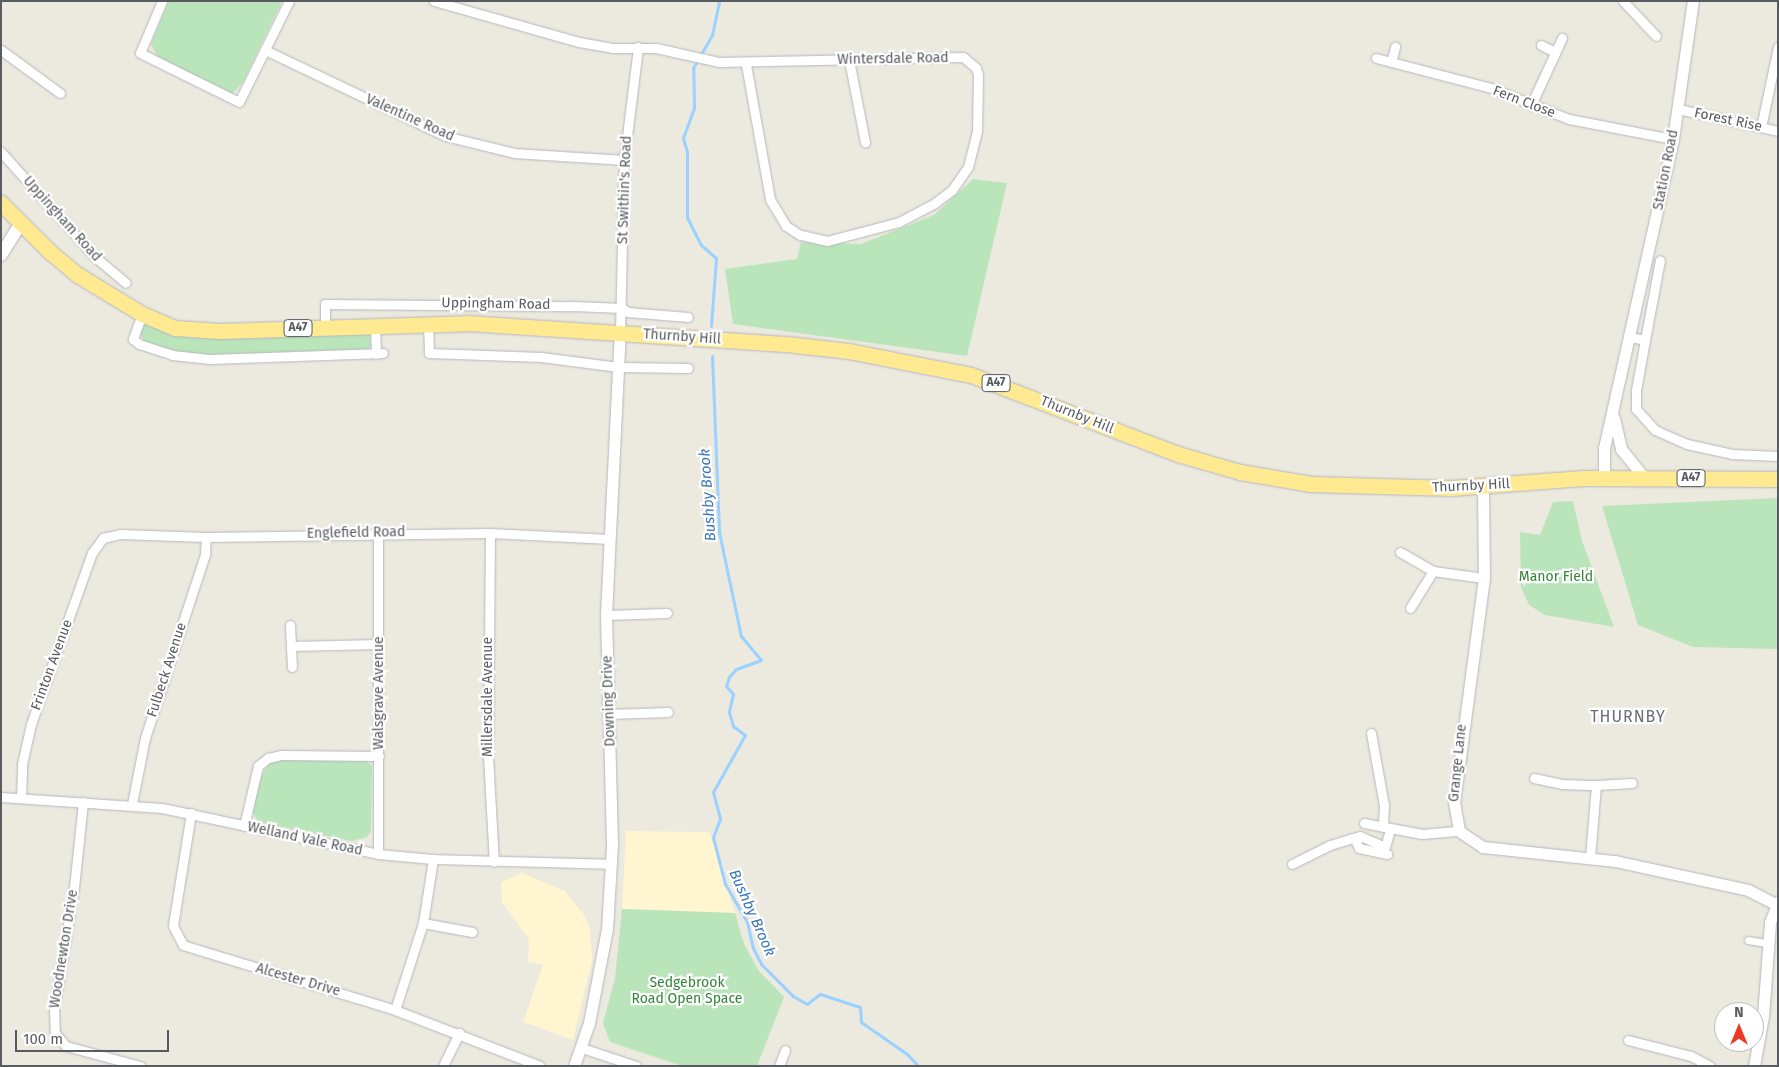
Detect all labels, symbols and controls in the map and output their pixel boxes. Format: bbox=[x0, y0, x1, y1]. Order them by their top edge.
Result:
street label: Wintersdale Road bbox=[837, 50, 949, 68]
street label: Fern Close bbox=[1490, 82, 1558, 122]
street label: Valentine Road bbox=[363, 91, 457, 145]
street label: Forest Rise bbox=[1692, 105, 1764, 135]
street label: Station Road bbox=[1650, 128, 1682, 212]
street label: St Swithin's Road bbox=[615, 135, 635, 245]
street label: Uppingham Road bbox=[19, 173, 105, 265]
street label: Uppingham Road bbox=[441, 295, 551, 313]
road number: A47 bbox=[283, 318, 313, 338]
street label: Thurnby Hill bbox=[643, 326, 721, 348]
road number: A47 bbox=[981, 373, 1011, 392]
street label: Thurnby Hill bbox=[1038, 393, 1116, 437]
water label: Bushby Brook bbox=[696, 448, 720, 542]
road number: A47 bbox=[1676, 468, 1706, 488]
street label: Thurnby Hill bbox=[1432, 476, 1510, 496]
street label: Englefield Road bbox=[307, 524, 405, 542]
park label: Manor Field bbox=[1519, 569, 1593, 585]
street label: Frinton Avenue bbox=[28, 617, 76, 713]
street label: Fulbeck Avenue bbox=[144, 621, 190, 719]
street label: Walsgrave Avenue bbox=[371, 636, 387, 750]
street label: Millersdale Avenue bbox=[480, 637, 496, 757]
street label: Downing Drive bbox=[599, 655, 619, 747]
district label: THURNBY bbox=[1589, 707, 1667, 727]
street label: Grange Lane bbox=[1446, 723, 1470, 803]
street label: Welland Vale Road bbox=[246, 819, 364, 859]
water label: Bushby Brook bbox=[725, 867, 779, 959]
street label: Woodnewton Drive bbox=[46, 889, 82, 1009]
street label: Alcester Drive bbox=[254, 960, 342, 1000]
park label: Sedgebrook Road Open Space bbox=[631, 975, 743, 1008]
north arrow bbox=[1714, 1002, 1764, 1052]
text: N bbox=[1734, 1004, 1744, 1021]
scale bar bbox=[18, 1020, 171, 1052]
text: 100 m bbox=[23, 1030, 63, 1048]

